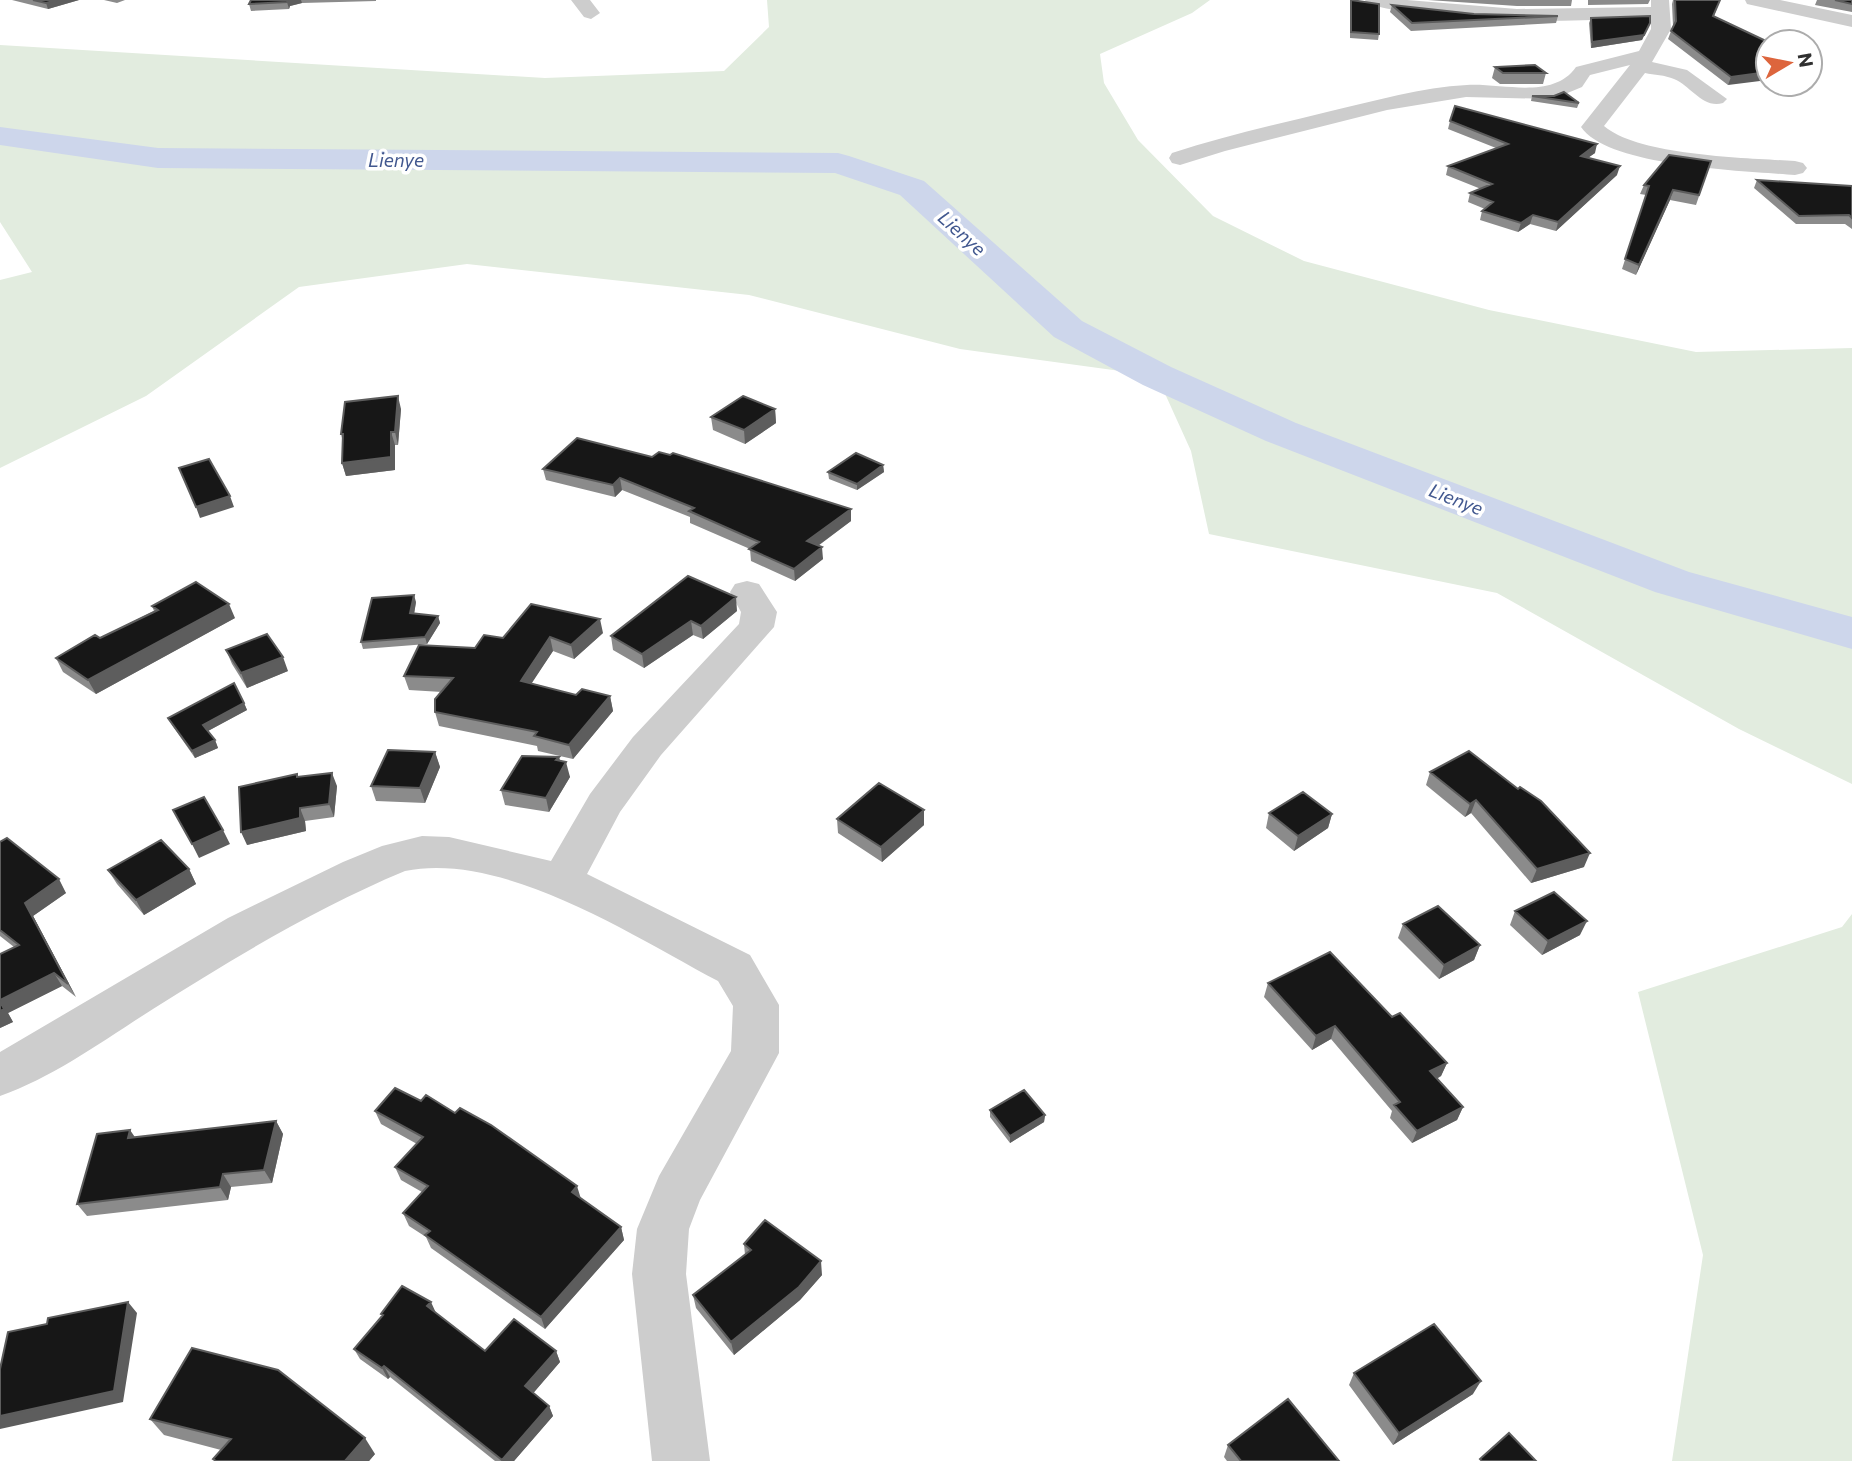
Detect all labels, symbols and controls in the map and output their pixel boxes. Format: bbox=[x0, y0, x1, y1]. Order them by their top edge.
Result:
north arrow bbox=[1754, 28, 1824, 98]
text: N bbox=[1794, 51, 1819, 69]
water label: Lienye bbox=[368, 148, 424, 171]
water label: Lienye bbox=[934, 205, 991, 260]
water label: Lienye bbox=[1426, 478, 1486, 519]

